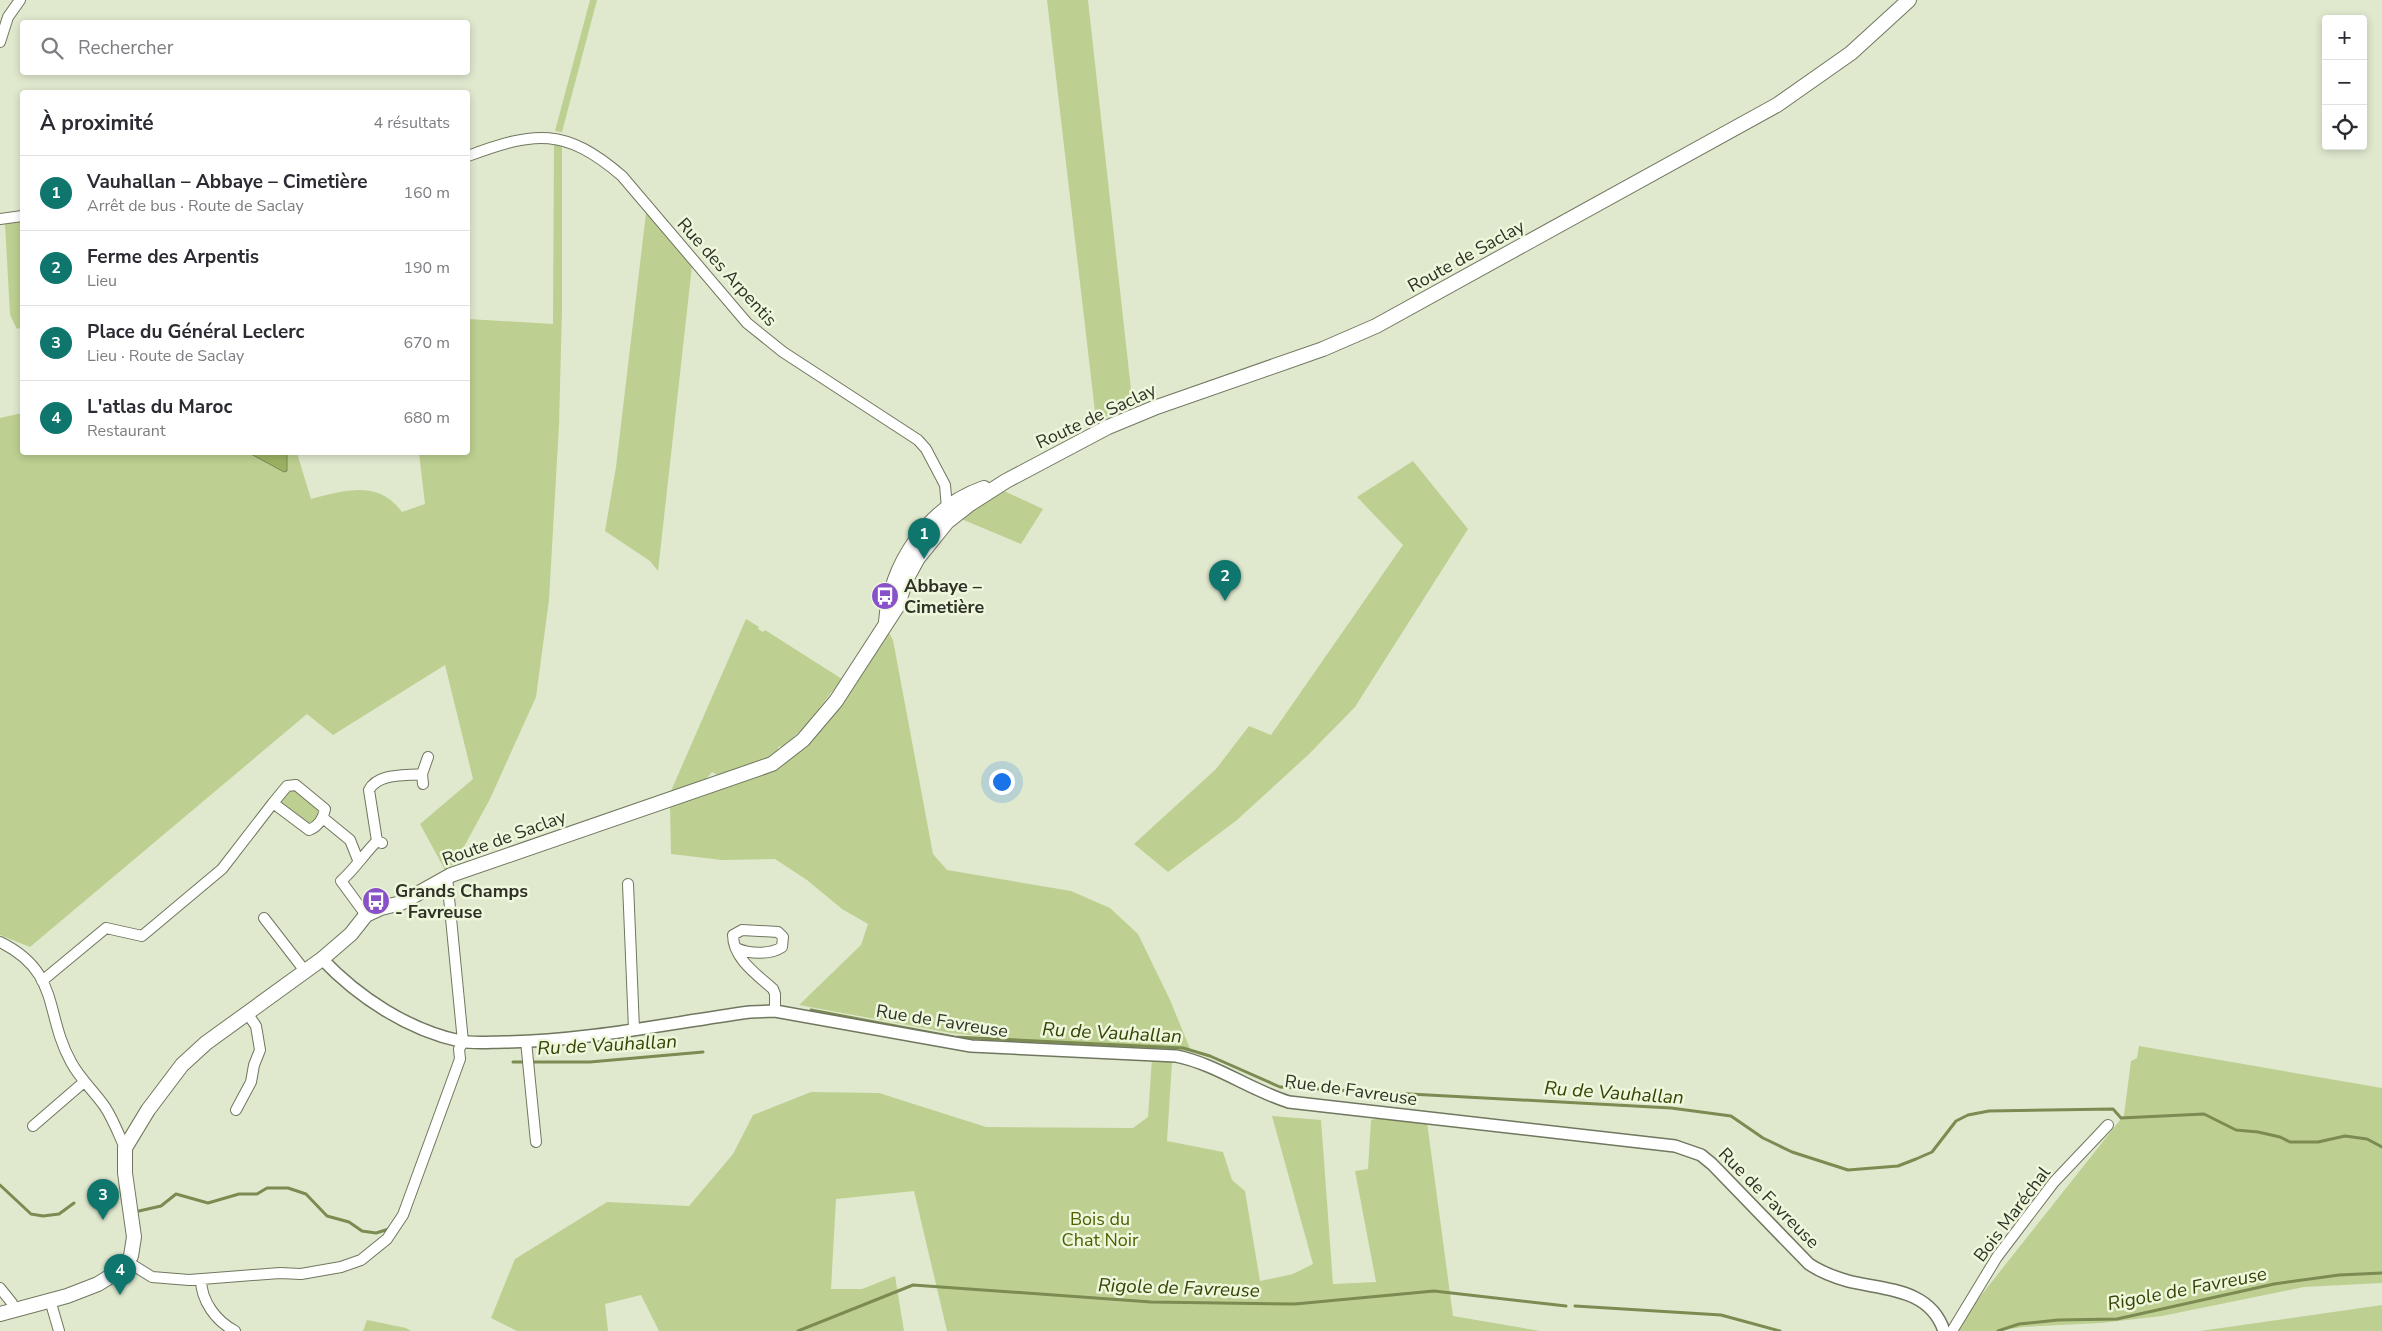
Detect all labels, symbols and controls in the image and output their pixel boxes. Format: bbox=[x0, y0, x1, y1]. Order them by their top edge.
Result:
map controls bbox=[2322, 15, 2367, 150]
button: + bbox=[2322, 15, 2367, 60]
search box bbox=[20, 20, 470, 75]
icon: search bbox=[38, 34, 66, 62]
text: Rechercher bbox=[78, 35, 173, 61]
button: − bbox=[2322, 60, 2367, 105]
button: locate bbox=[2322, 105, 2367, 150]
text: À proximité bbox=[40, 109, 154, 137]
text: 4 résultats bbox=[374, 112, 450, 134]
text: Vauhallan – Abbaye – Cimetière bbox=[87, 169, 368, 195]
text: 1 bbox=[51, 182, 61, 204]
text: 160 m bbox=[403, 182, 450, 204]
text: Arrêt de bus · Route de Saclay bbox=[87, 195, 304, 217]
street label: Rue des Arpentis bbox=[672, 212, 782, 332]
street label: Route de Saclay bbox=[1403, 214, 1529, 298]
text: Ferme des Arpentis bbox=[87, 244, 259, 270]
text: 2 bbox=[51, 257, 61, 279]
text: 190 m bbox=[403, 257, 450, 279]
text: Lieu bbox=[87, 270, 117, 292]
text: Place du Général Leclerc bbox=[87, 319, 305, 345]
text: 3 bbox=[51, 332, 61, 354]
text: 670 m bbox=[403, 332, 450, 354]
text: Lieu · Route de Saclay bbox=[87, 345, 244, 367]
street label: Route de Saclay bbox=[1032, 377, 1161, 454]
text: L'atlas du Maroc bbox=[87, 394, 232, 420]
text: 4 bbox=[51, 407, 61, 429]
text: 680 m bbox=[403, 407, 450, 429]
text: Restaurant bbox=[87, 420, 166, 442]
pin: 1 bbox=[908, 518, 940, 559]
pin: 2 bbox=[1209, 560, 1241, 601]
place label: Abbaye – Cimetière bbox=[904, 574, 984, 619]
bus stop icon: Abbaye – Cimetière bbox=[870, 581, 900, 611]
your location bbox=[989, 769, 1015, 795]
street label: Route de Saclay bbox=[439, 804, 570, 872]
place label: Grands Champs - Favreuse bbox=[395, 879, 528, 924]
bus stop icon: Grands Champs - Favreuse bbox=[361, 886, 391, 916]
street label: Rue de Favreuse bbox=[874, 999, 1010, 1043]
water label: Ru de Vauhallan bbox=[1041, 1016, 1183, 1050]
water label: Ru de Vauhallan bbox=[536, 1028, 678, 1062]
street label: Rue de Favreuse bbox=[1283, 1069, 1419, 1111]
water label: Ru de Vauhallan bbox=[1543, 1075, 1685, 1111]
street label: Rue de Favreuse bbox=[1713, 1142, 1825, 1254]
street label: Bois Maréchal bbox=[1968, 1161, 2056, 1267]
pin: 3 bbox=[87, 1179, 119, 1220]
park label: Bois du Chat Noir bbox=[1062, 1207, 1139, 1252]
pin: 4 bbox=[104, 1254, 136, 1295]
water label: Rigole de Favreuse bbox=[2105, 1261, 2269, 1317]
water label: Rigole de Favreuse bbox=[1098, 1272, 1260, 1304]

